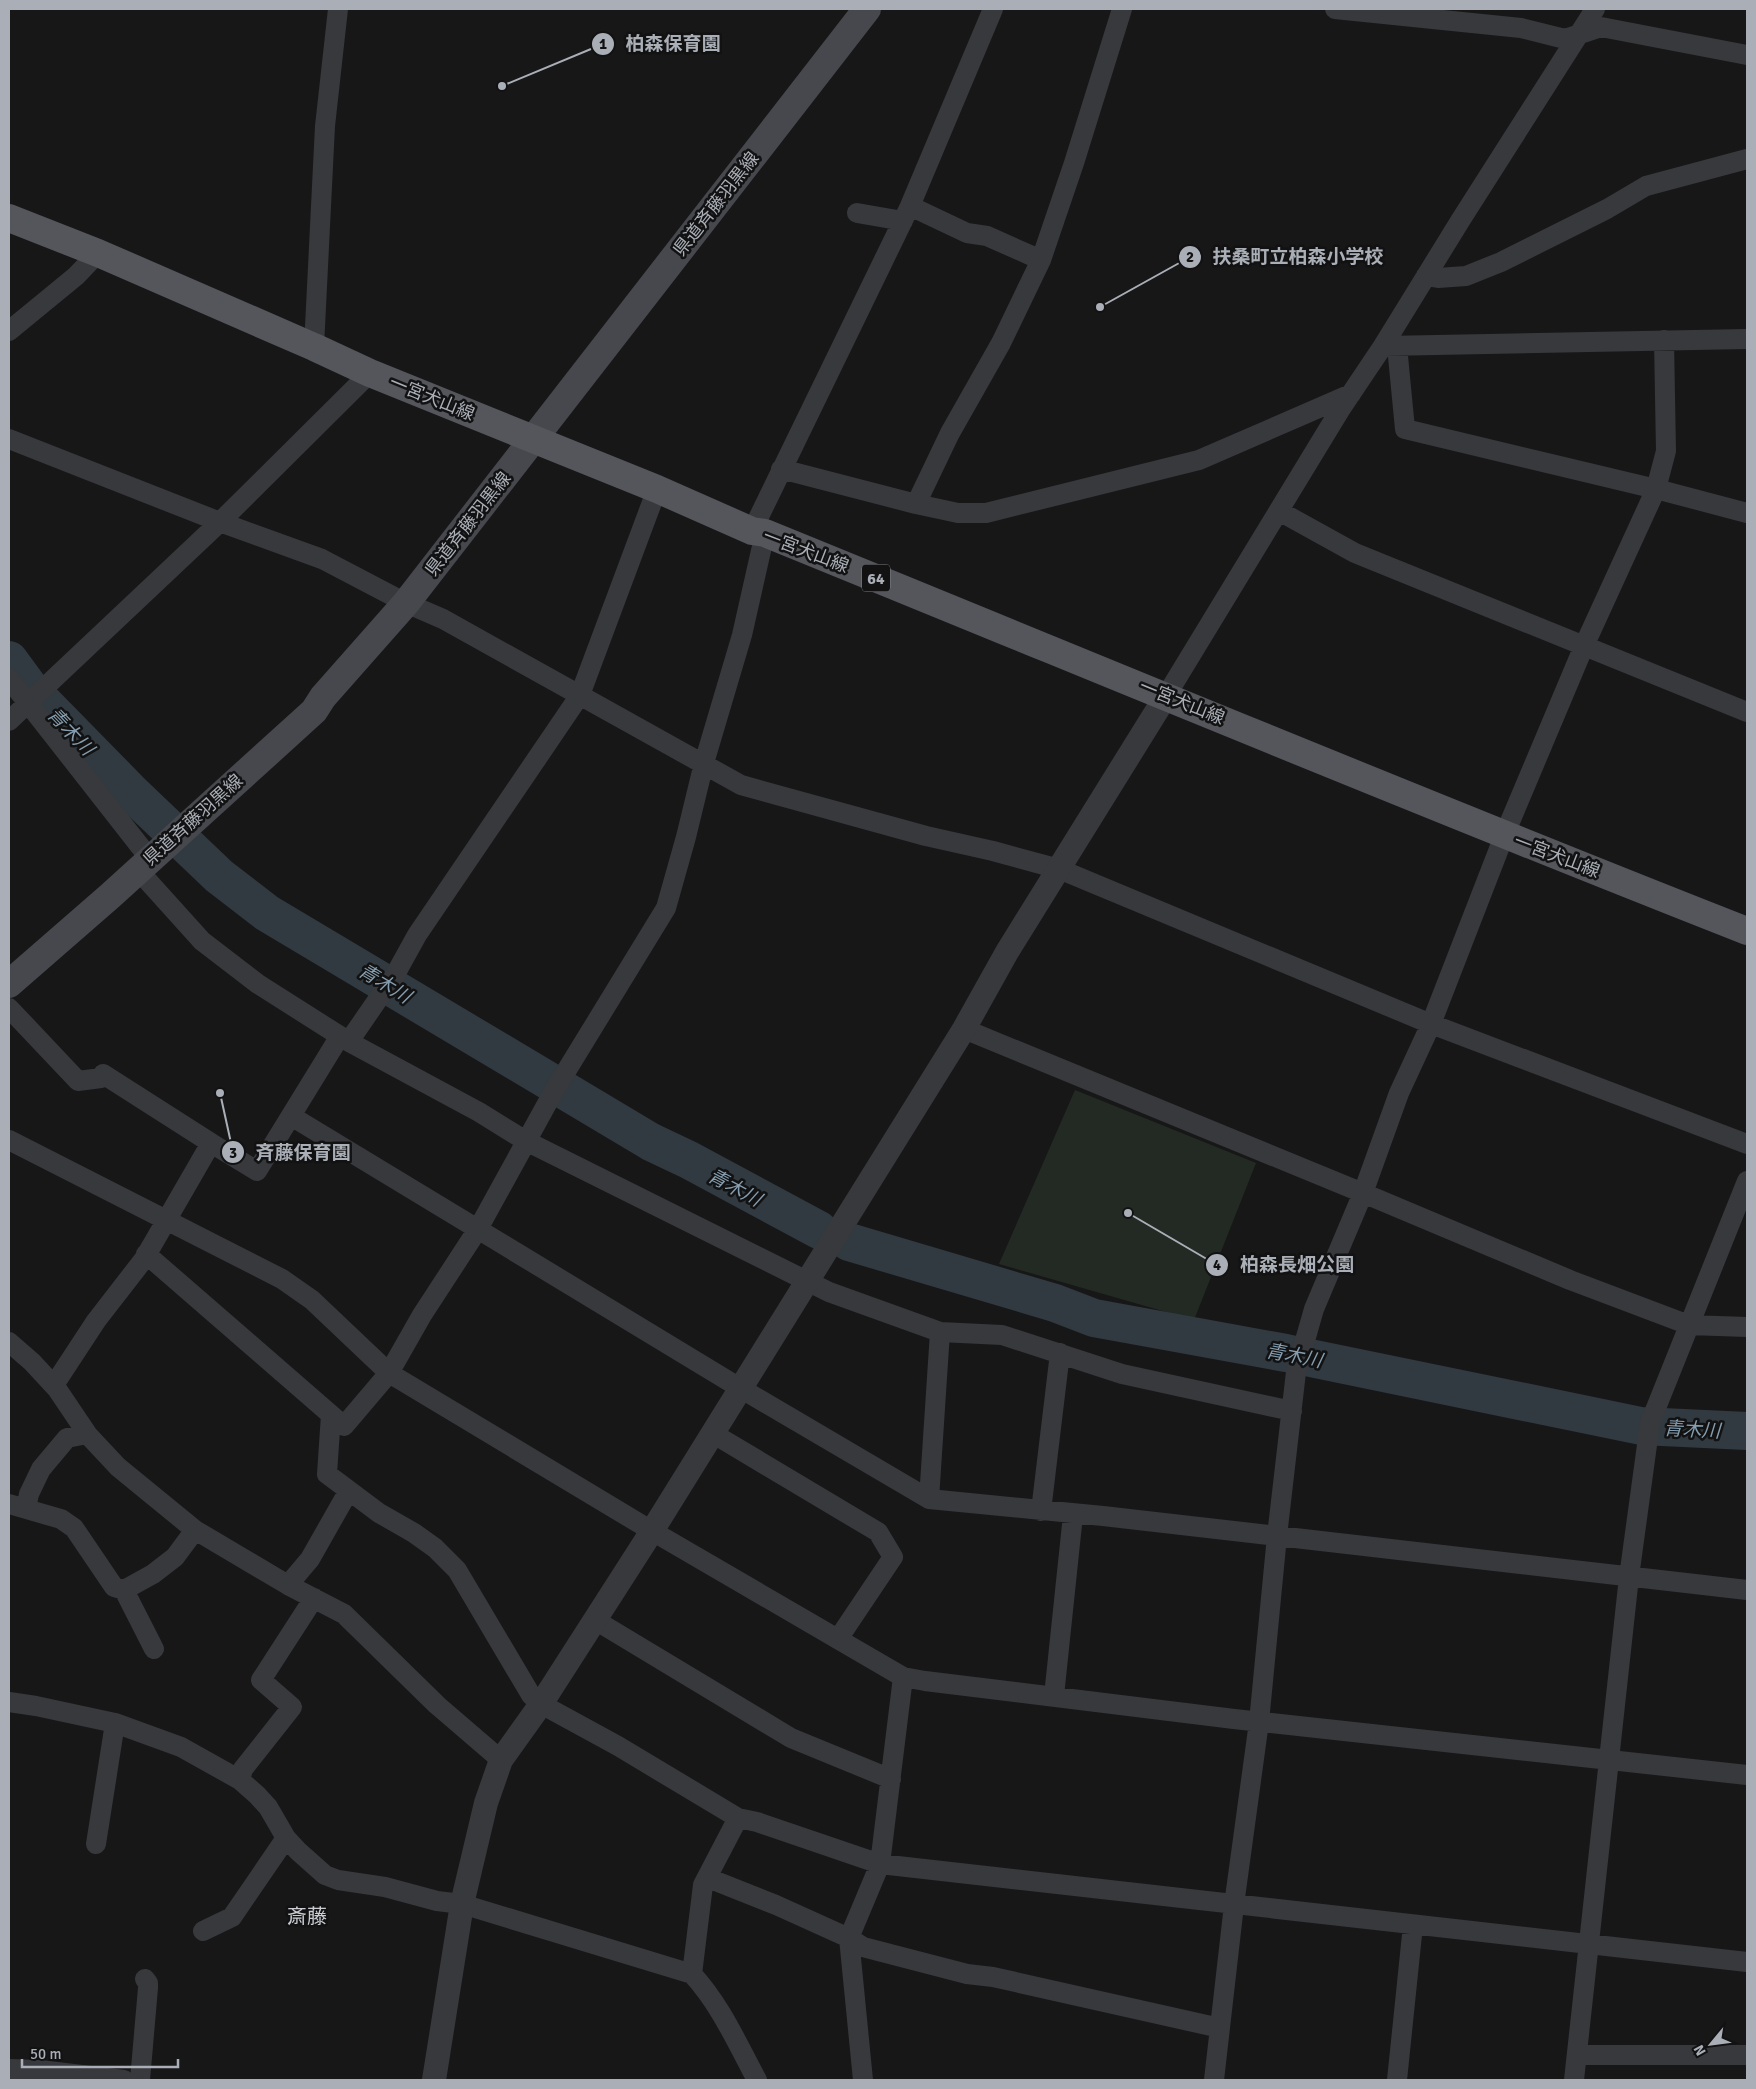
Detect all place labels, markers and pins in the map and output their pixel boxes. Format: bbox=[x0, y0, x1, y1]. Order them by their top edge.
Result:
callout: 柏森保育園 bbox=[591, 27, 731, 61]
callout: 扶桑町立柏森小学校 bbox=[1177, 240, 1393, 274]
callout: 斉藤保育園 bbox=[220, 1135, 360, 1169]
callout: 柏森長畑公園 bbox=[1205, 1248, 1364, 1282]

